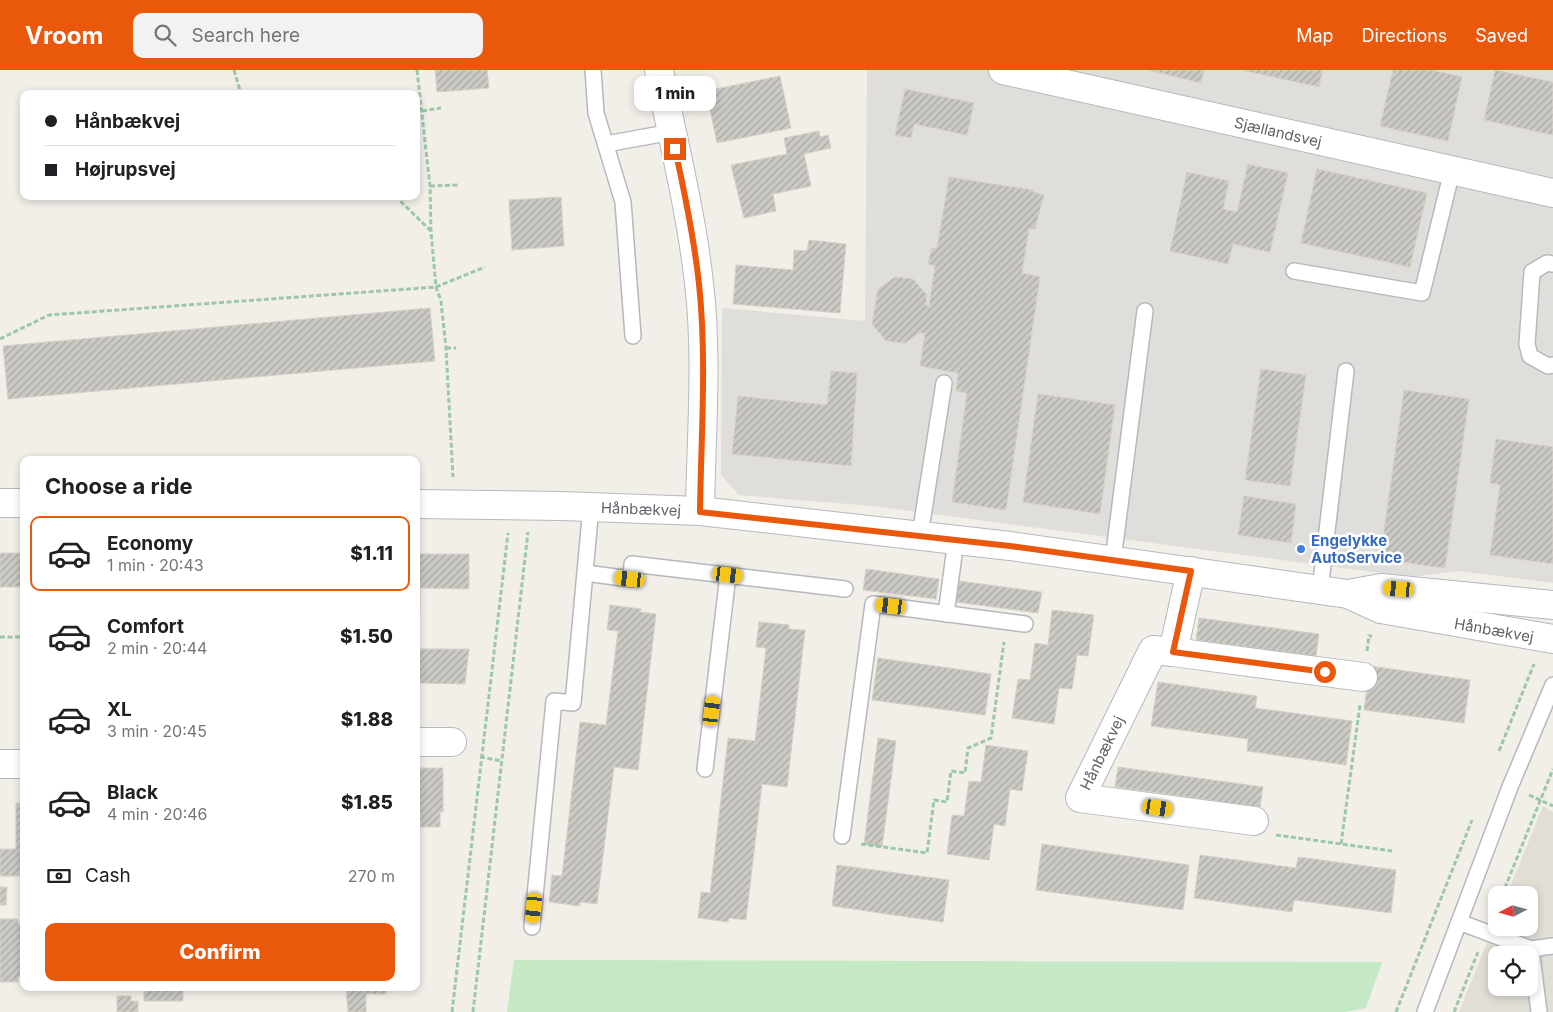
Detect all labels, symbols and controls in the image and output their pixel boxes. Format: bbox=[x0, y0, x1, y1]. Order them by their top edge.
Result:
search box bbox=[133, 13, 483, 58]
text: Vroom bbox=[25, 21, 103, 50]
icon: search bbox=[151, 21, 179, 49]
text: Search here bbox=[191, 24, 300, 47]
text: Map bbox=[1296, 25, 1334, 46]
text: Directions bbox=[1362, 25, 1447, 46]
text: Saved bbox=[1475, 25, 1528, 46]
callout: 1 min bbox=[634, 77, 716, 112]
text: 1 min bbox=[655, 83, 695, 103]
text: Hånbækvej bbox=[75, 110, 180, 133]
street label: Sjællandsvej bbox=[1232, 113, 1324, 151]
route end bbox=[664, 138, 686, 160]
text: Højrupsvej bbox=[75, 158, 176, 181]
text: Choose a ride bbox=[45, 473, 193, 499]
street label: Hånbækvej bbox=[601, 498, 681, 520]
icon: car bbox=[47, 531, 92, 576]
place label: Engelykke AutoService bbox=[1311, 531, 1402, 567]
text: Economy bbox=[107, 532, 193, 555]
text: $1.11 bbox=[350, 542, 393, 565]
marker: Engelykke AutoService bbox=[1295, 543, 1307, 555]
text: 1 min · 20:43 bbox=[107, 555, 204, 575]
car bbox=[712, 566, 743, 584]
car bbox=[614, 570, 645, 588]
car bbox=[1383, 580, 1414, 598]
car bbox=[875, 597, 906, 615]
icon: car bbox=[47, 614, 92, 659]
street label: Hånbækvej bbox=[1453, 614, 1535, 646]
text: Comfort bbox=[107, 615, 184, 638]
text: $1.50 bbox=[340, 625, 393, 648]
text: 2 min · 20:44 bbox=[107, 638, 207, 658]
route start bbox=[1314, 661, 1336, 683]
car bbox=[702, 695, 721, 727]
icon: car bbox=[47, 697, 92, 742]
text: XL bbox=[107, 698, 132, 721]
text: $1.88 bbox=[341, 708, 393, 731]
street label: Hånbækvej bbox=[1076, 713, 1128, 793]
text: 3 min · 20:45 bbox=[107, 721, 207, 741]
icon: car bbox=[47, 780, 92, 825]
text: Black bbox=[107, 781, 158, 804]
text: $1.85 bbox=[341, 791, 393, 814]
car bbox=[1142, 798, 1173, 818]
text: 4 min · 20:46 bbox=[107, 804, 208, 824]
icon: cash bbox=[45, 862, 73, 890]
text: Cash bbox=[85, 864, 131, 887]
text: 270 m bbox=[348, 866, 395, 886]
north arrow bbox=[1488, 886, 1538, 936]
map controls bbox=[1488, 886, 1538, 996]
car bbox=[524, 892, 543, 924]
button: Confirm bbox=[45, 923, 395, 981]
button: locate bbox=[1488, 946, 1538, 996]

